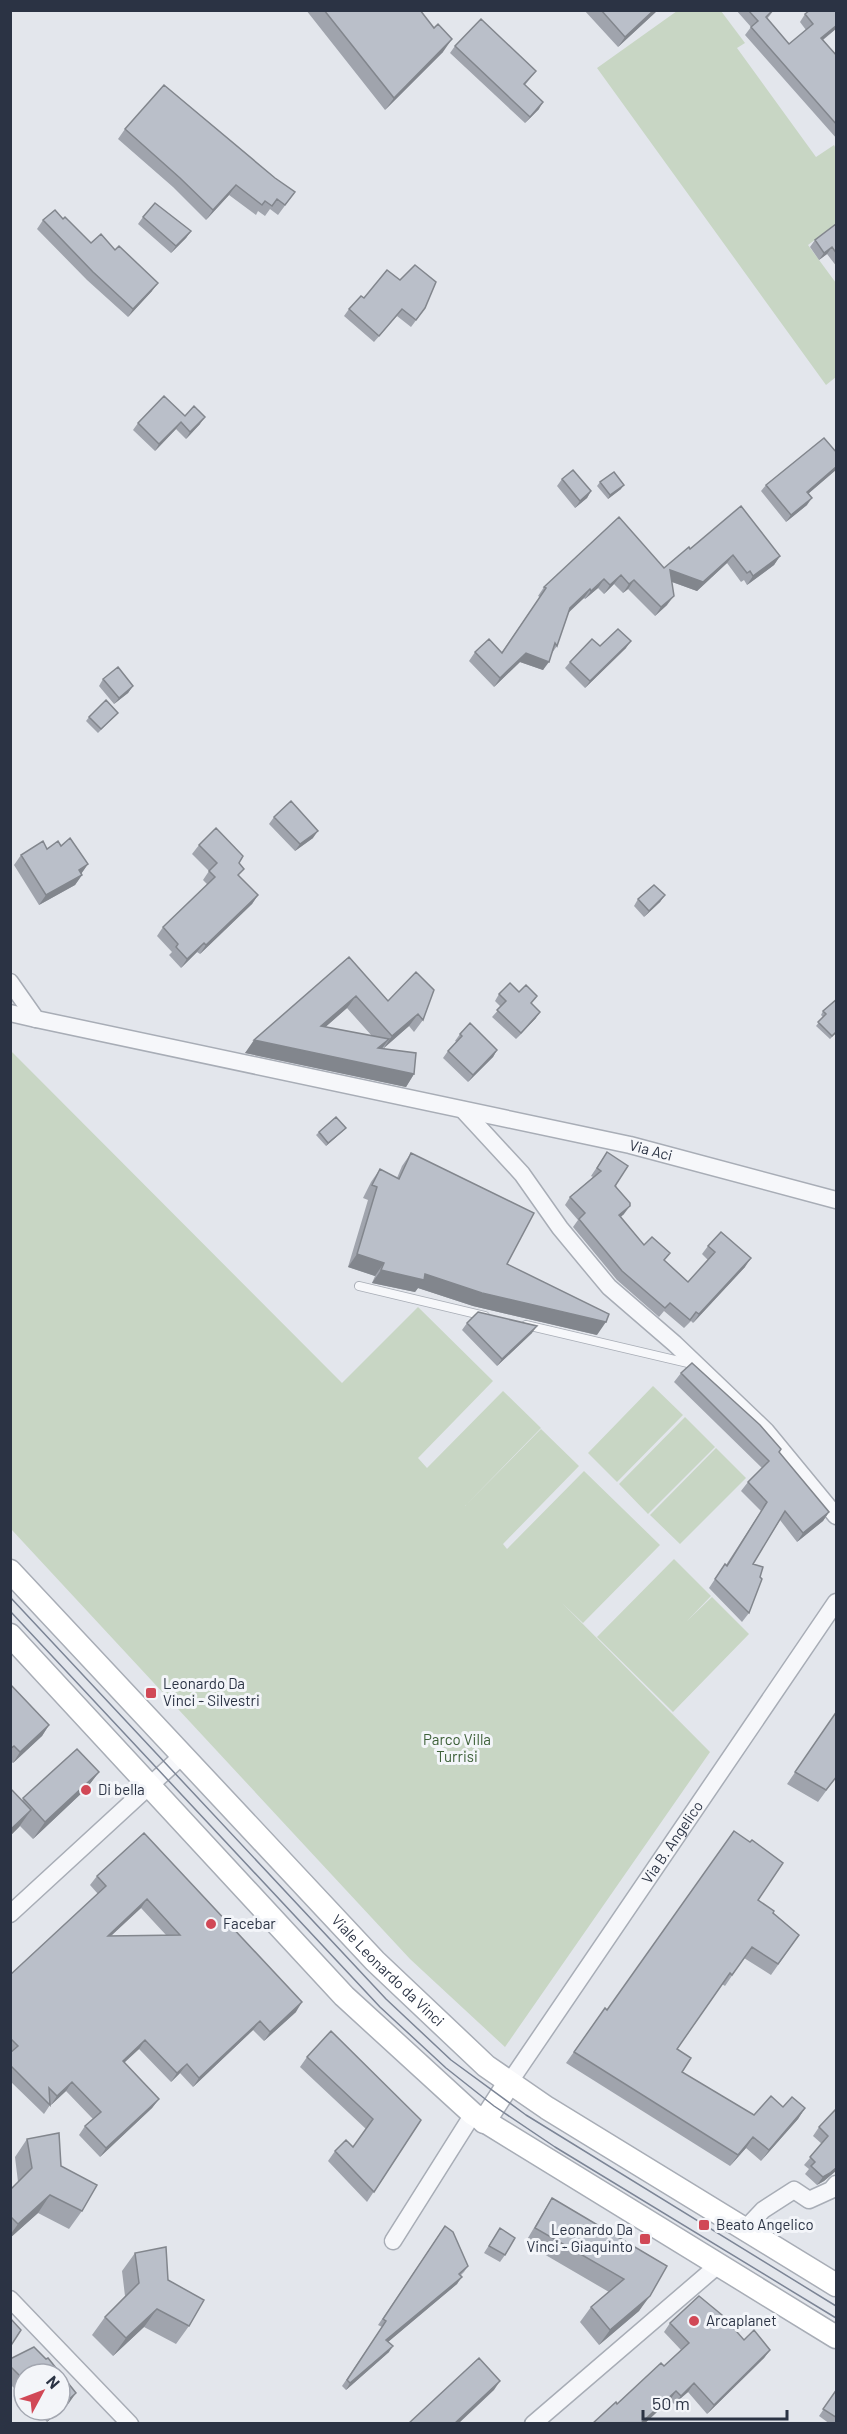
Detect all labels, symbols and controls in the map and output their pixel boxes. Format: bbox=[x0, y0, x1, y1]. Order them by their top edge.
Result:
street label: Via Aci bbox=[628, 1135, 675, 1164]
place label: Leonardo Da Vinci - Silvestri bbox=[163, 1674, 260, 1709]
marker: Leonardo Da Vinci - Silvestri bbox=[144, 1686, 158, 1700]
park label: Parco Villa Turrisi bbox=[423, 1730, 491, 1765]
place label: Di bella bbox=[98, 1780, 145, 1798]
marker: Di bella bbox=[79, 1783, 93, 1797]
street label: Via B. Angelico bbox=[637, 1797, 706, 1887]
street label: Viale Leonardo da Vinci bbox=[328, 1911, 448, 2030]
place label: Facebar bbox=[223, 1914, 276, 1932]
marker: Facebar bbox=[204, 1917, 218, 1931]
place label: Beato Angelico bbox=[716, 2215, 814, 2233]
marker: Beato Angelico bbox=[697, 2218, 711, 2232]
place label: Leonardo Da Vinci - Giaquinto bbox=[526, 2220, 633, 2255]
marker: Leonardo Da Vinci - Giaquinto bbox=[638, 2232, 652, 2246]
place label: Arcaplanet bbox=[706, 2311, 777, 2329]
marker: Arcaplanet bbox=[687, 2314, 701, 2328]
north arrow bbox=[12, 2362, 72, 2422]
text: N bbox=[43, 2372, 64, 2392]
scale bar bbox=[643, 2383, 787, 2421]
text: 50 m bbox=[652, 2392, 690, 2414]

